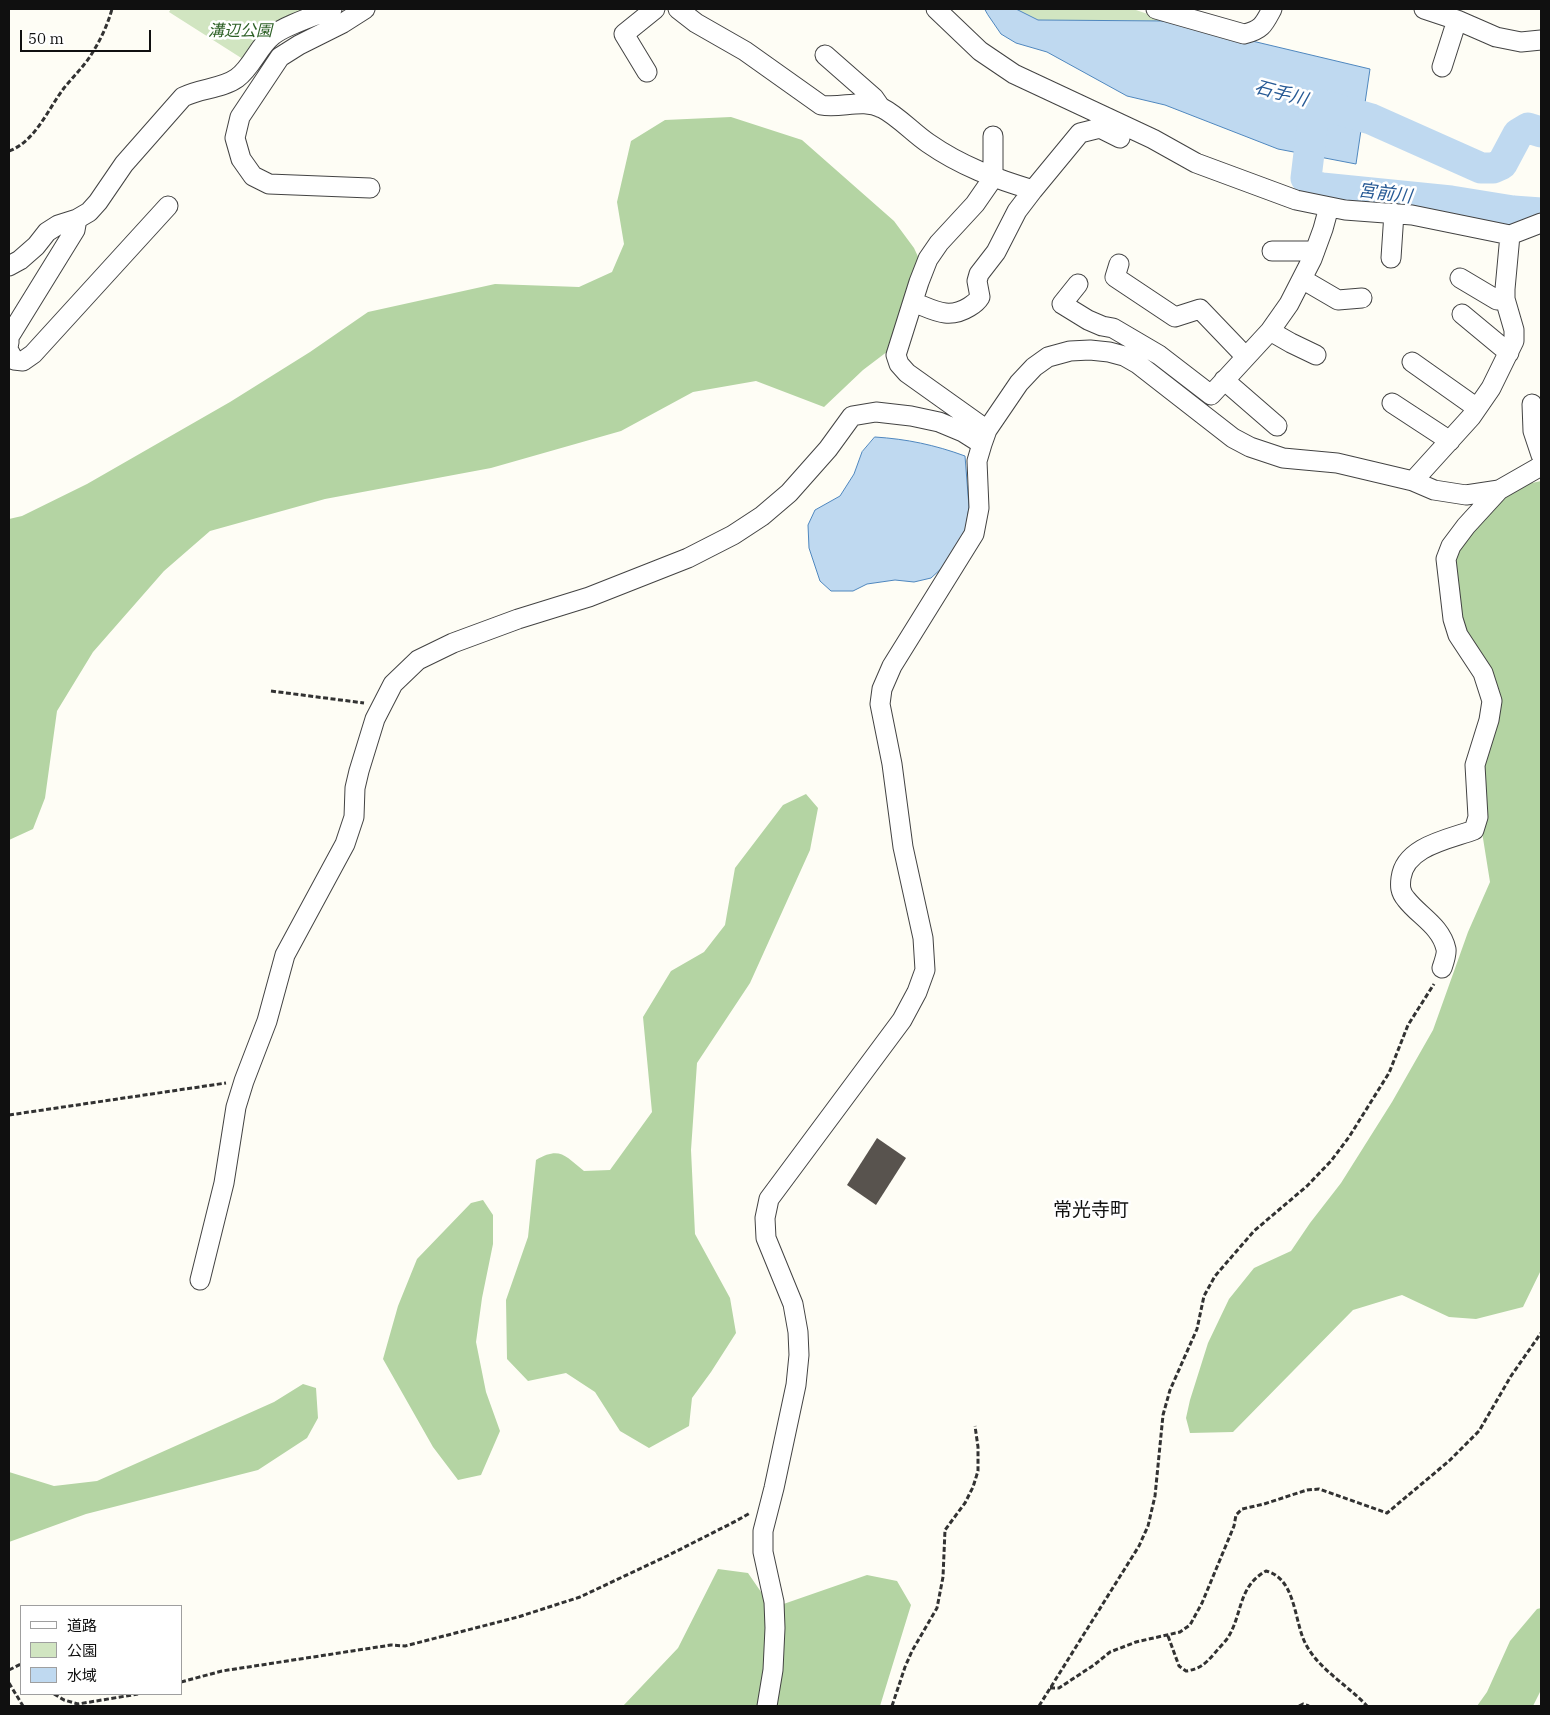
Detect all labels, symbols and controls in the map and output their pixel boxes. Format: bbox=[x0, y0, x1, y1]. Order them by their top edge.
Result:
scale bar bbox=[22, 20, 154, 52]
park label: 溝辺公園 bbox=[208, 21, 272, 41]
text: 50 m bbox=[28, 29, 64, 48]
water label: 石手川 bbox=[1252, 77, 1310, 111]
water label: 宮前川 bbox=[1357, 180, 1413, 208]
district label: 常光寺町 bbox=[1053, 1200, 1129, 1222]
legend bbox=[20, 1605, 182, 1695]
text: 道路 bbox=[67, 1616, 97, 1635]
text: 公園 bbox=[67, 1641, 97, 1660]
text: 水域 bbox=[67, 1666, 97, 1685]

